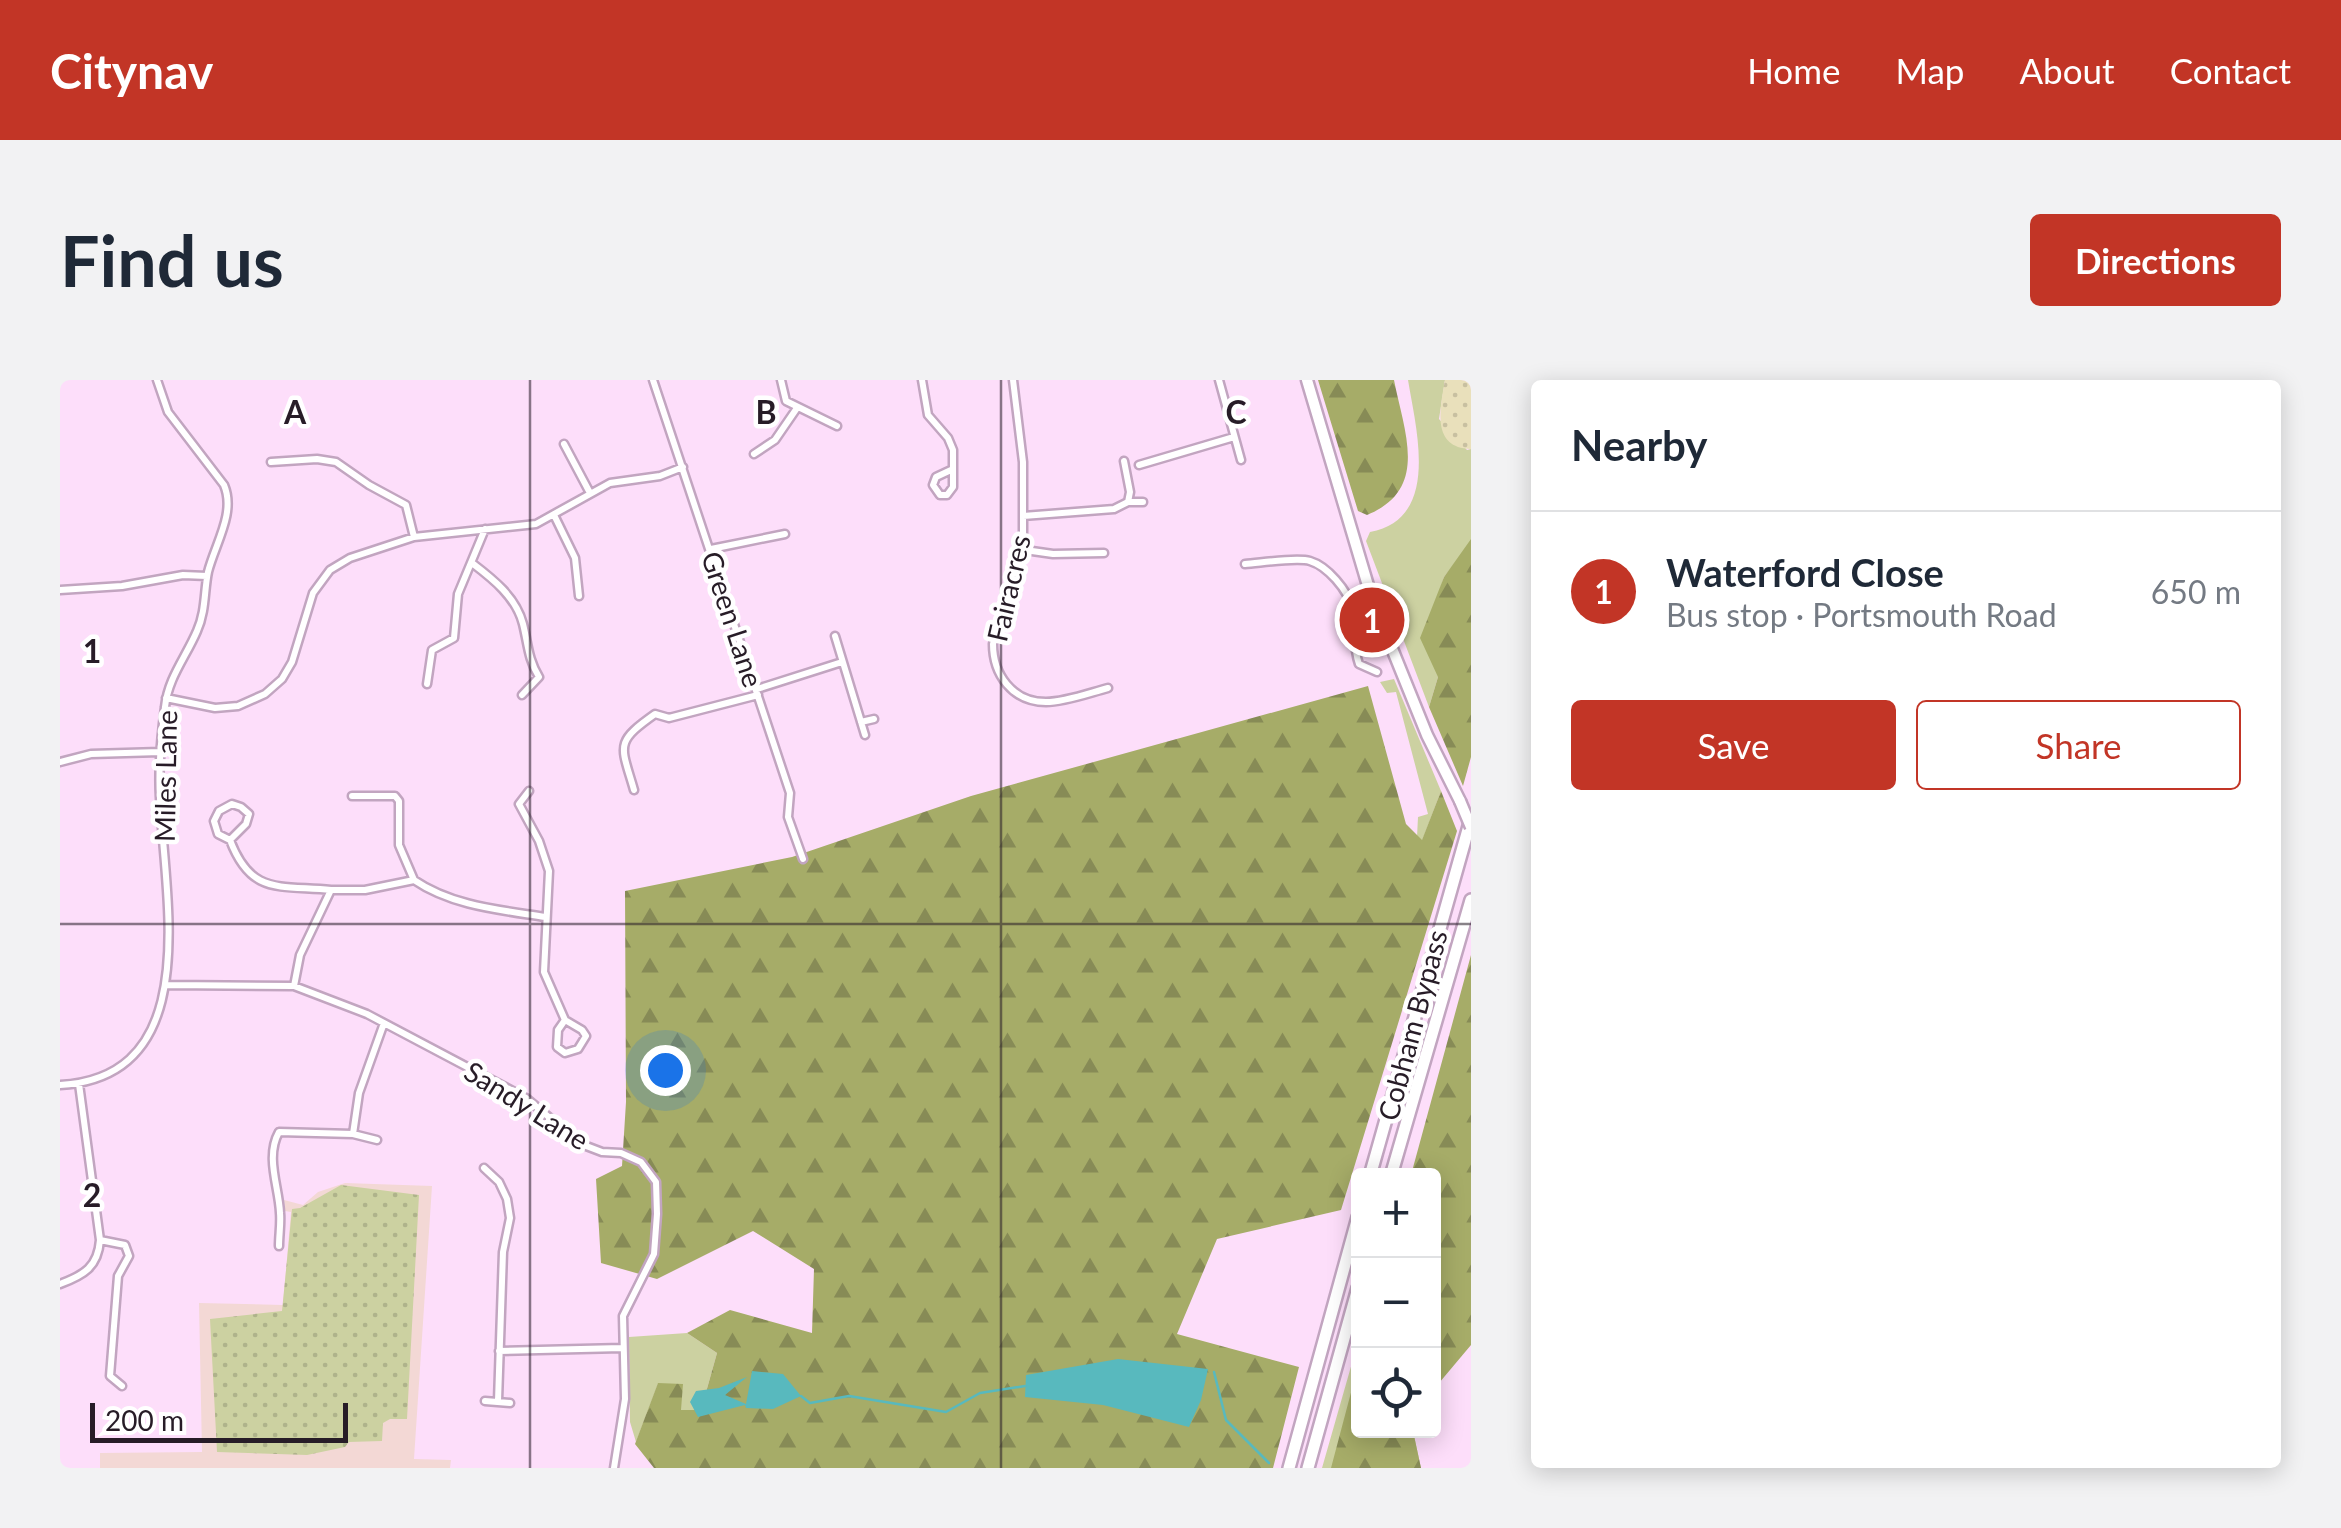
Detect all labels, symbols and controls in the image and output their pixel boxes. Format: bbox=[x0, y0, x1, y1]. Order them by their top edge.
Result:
text: Citynav bbox=[50, 42, 213, 99]
text: Home bbox=[1747, 49, 1840, 91]
text: Map bbox=[1895, 49, 1964, 91]
text: About bbox=[2019, 49, 2115, 91]
text: Contact bbox=[2170, 49, 2291, 91]
button: Directions bbox=[2030, 214, 2281, 306]
text: Find us bbox=[60, 218, 284, 302]
text: A bbox=[283, 392, 307, 431]
text: B bbox=[755, 392, 777, 431]
text: C bbox=[1225, 392, 1247, 431]
text: Nearby bbox=[1571, 420, 1708, 470]
street label: Fairacres bbox=[979, 531, 1037, 645]
street label: Green Lane bbox=[695, 547, 771, 691]
text: Waterford Close bbox=[1666, 549, 1944, 595]
text: 1 bbox=[1594, 572, 1613, 611]
text: 650 m bbox=[2151, 572, 2241, 611]
pin: 1 bbox=[1340, 582, 1404, 658]
text: Bus stop · Portsmouth Road bbox=[1666, 595, 2057, 634]
text: 1 bbox=[83, 631, 101, 670]
button: Save bbox=[1571, 700, 1896, 790]
button: Share bbox=[1916, 700, 2241, 790]
street label: Miles Lane bbox=[147, 710, 183, 842]
street label: Cobham Bypass bbox=[1370, 926, 1454, 1124]
your location bbox=[640, 1045, 691, 1096]
street label: Sandy Lane bbox=[459, 1054, 595, 1156]
map controls bbox=[1351, 1168, 1441, 1438]
button: + bbox=[1351, 1168, 1441, 1258]
text: 2 bbox=[83, 1175, 101, 1214]
button: − bbox=[1351, 1258, 1441, 1348]
button: locate bbox=[1351, 1348, 1441, 1438]
scale bar bbox=[90, 1398, 348, 1442]
text: 200 m bbox=[105, 1403, 184, 1437]

